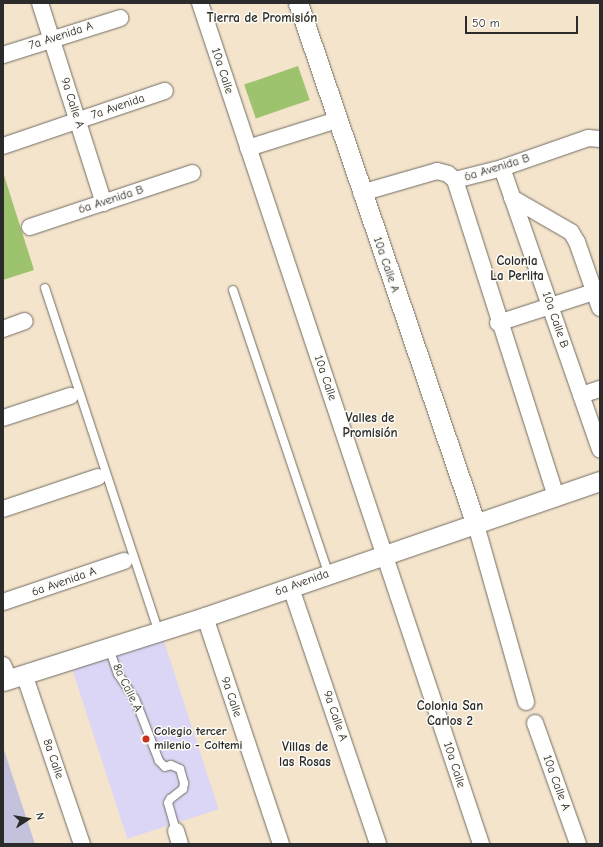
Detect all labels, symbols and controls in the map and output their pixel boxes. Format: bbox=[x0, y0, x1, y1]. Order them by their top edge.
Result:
scale bar bbox=[467, 8, 580, 34]
district label: Tierra de Promisión bbox=[207, 10, 317, 26]
text: 50 m bbox=[472, 16, 500, 30]
street label: 7a Avenida A bbox=[27, 19, 95, 53]
street label: 10a Calle bbox=[208, 46, 236, 96]
street label: 9a Calle A bbox=[57, 76, 87, 130]
street label: 7a Avenida bbox=[89, 91, 147, 123]
street label: 6a Avenida B bbox=[462, 151, 532, 185]
street label: 6a Avenida B bbox=[77, 183, 145, 217]
street label: 10a Calle A bbox=[370, 235, 402, 295]
district label: Colonia La Perlita bbox=[490, 254, 544, 285]
street label: 10a Calle B bbox=[539, 290, 571, 350]
street label: 10a Calle bbox=[311, 353, 339, 403]
district label: Valles de Promisión bbox=[343, 411, 397, 442]
street label: 6a Avenida A bbox=[30, 564, 98, 600]
street label: 6a Avenida bbox=[273, 567, 331, 599]
street label: 8a Calle A bbox=[109, 661, 145, 715]
street label: 9a Calle bbox=[217, 675, 245, 719]
street label: 9a Calle A bbox=[320, 689, 350, 743]
district label: Colonia San Carlos 2 bbox=[417, 699, 483, 730]
place label: Colegio tercer milenio - Coltemi bbox=[154, 725, 243, 753]
marker: Colegio tercer milenio - Coltemi bbox=[141, 734, 151, 744]
street label: 8a Calle bbox=[39, 737, 67, 781]
district label: Villas de las Rosas bbox=[279, 740, 331, 771]
street label: 10a Calle bbox=[440, 740, 468, 790]
street label: 10a Calle A bbox=[539, 753, 573, 813]
north arrow bbox=[8, 799, 48, 839]
text: N bbox=[33, 812, 47, 821]

